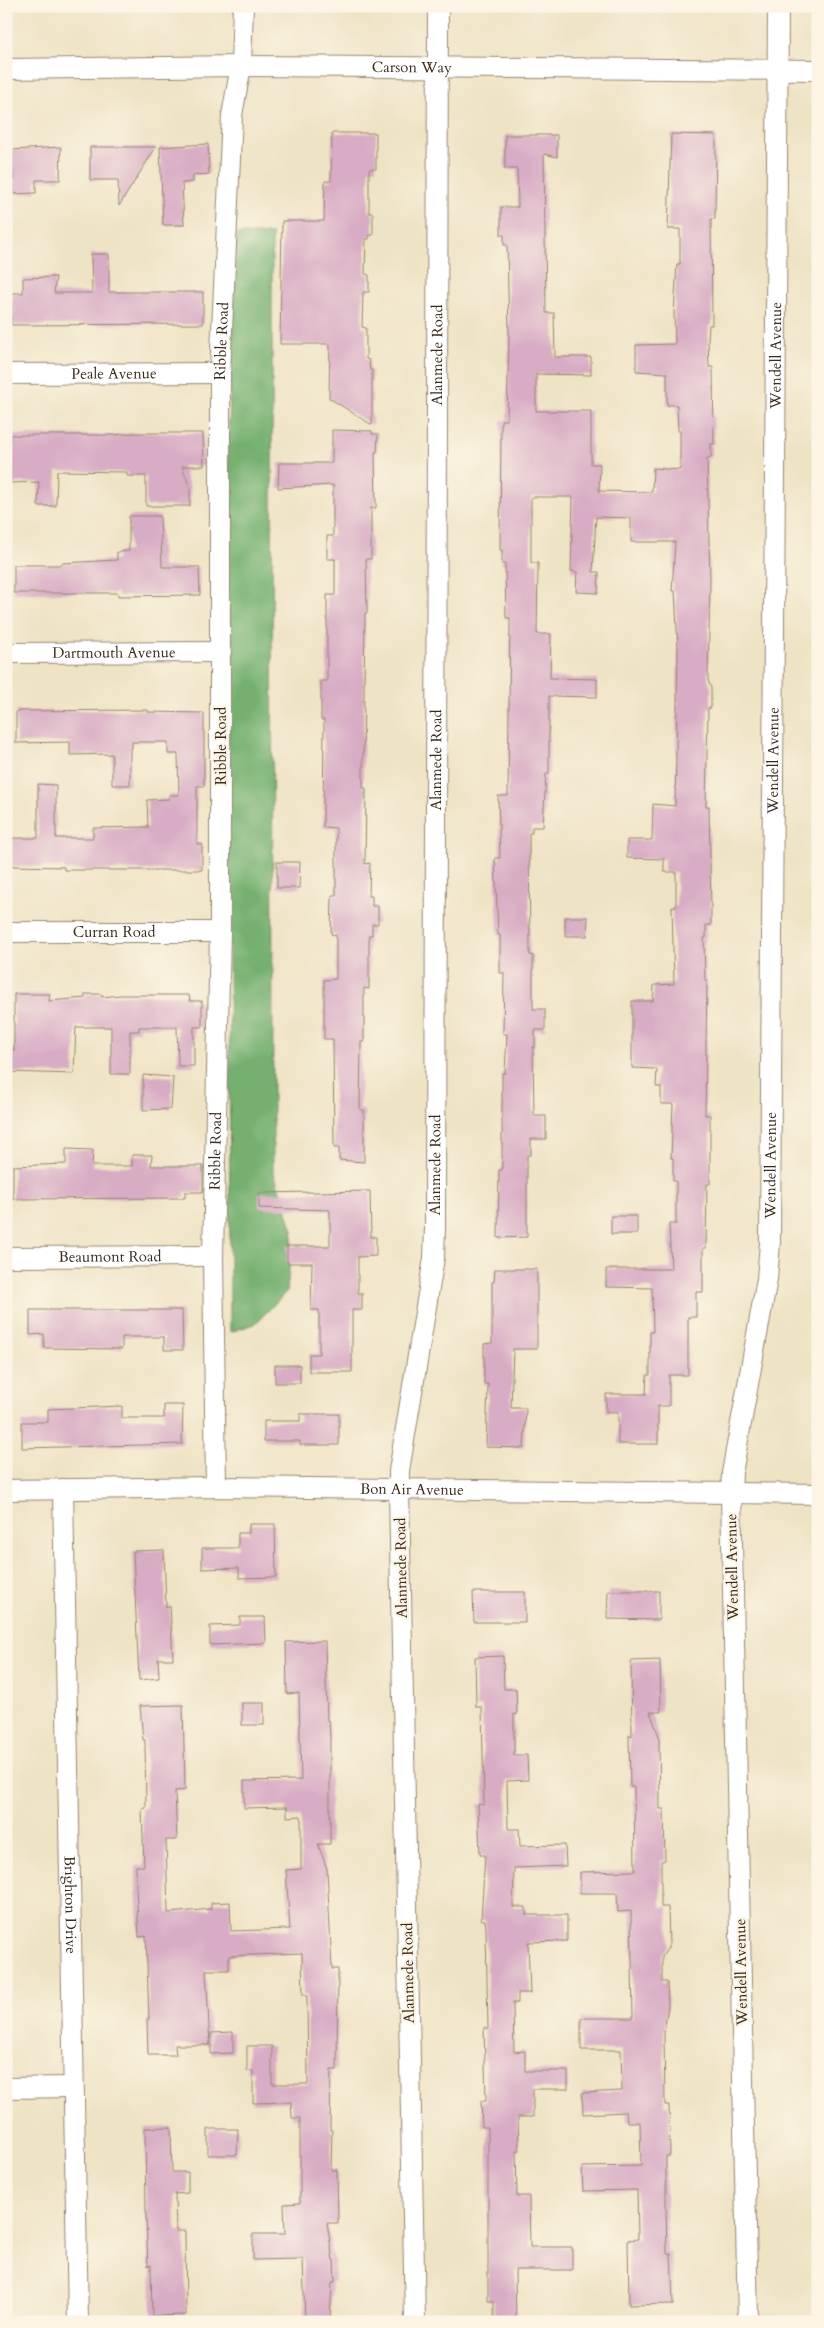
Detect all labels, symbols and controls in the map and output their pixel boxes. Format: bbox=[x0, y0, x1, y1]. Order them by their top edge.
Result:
street label: Carson Way bbox=[372, 57, 452, 77]
street label: Ribble Road bbox=[210, 301, 233, 380]
street label: Wendell Avenue bbox=[765, 302, 786, 410]
street label: Alanmede Road bbox=[427, 305, 447, 405]
street label: Peale Avenue bbox=[71, 363, 157, 384]
street label: Dartmouth Avenue bbox=[52, 642, 176, 663]
street label: Ribble Road bbox=[211, 707, 231, 785]
street label: Wendell Avenue bbox=[763, 707, 783, 815]
street label: Alanmede Road bbox=[426, 710, 446, 810]
street label: Curran Road bbox=[73, 922, 155, 942]
street label: Ribble Road bbox=[204, 1112, 226, 1190]
street label: Wendell Avenue bbox=[760, 1112, 781, 1220]
street label: Alanmede Road bbox=[425, 1115, 445, 1215]
street label: Beaumont Road bbox=[59, 1246, 161, 1267]
street label: Bon Air Avenue bbox=[360, 1479, 464, 1500]
street label: Wendell Avenue bbox=[721, 1513, 743, 1622]
street label: Alanmede Road bbox=[390, 1517, 412, 1619]
street label: Brighton Drive bbox=[60, 1856, 81, 1954]
street label: Wendell Avenue bbox=[730, 1918, 752, 2027]
street label: Alanmede Road bbox=[397, 1922, 419, 2024]

